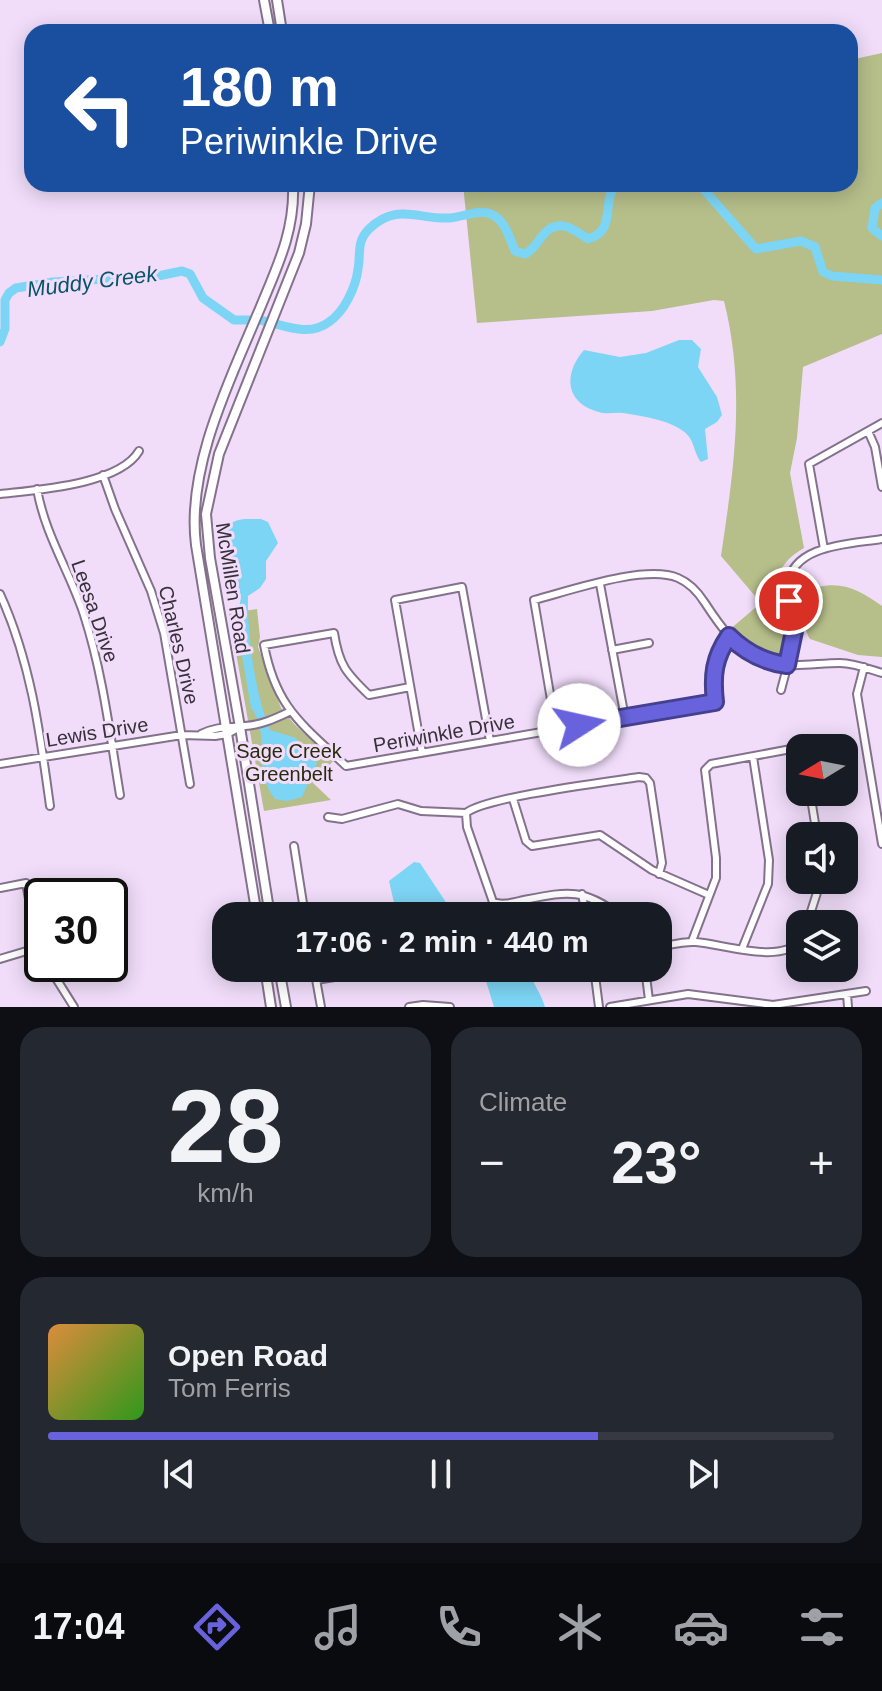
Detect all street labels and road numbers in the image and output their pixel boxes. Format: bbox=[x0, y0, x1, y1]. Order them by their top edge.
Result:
street label: McMillen Road bbox=[212, 521, 254, 655]
street label: Leesa Drive bbox=[67, 557, 123, 665]
street label: Charles Drive bbox=[155, 584, 203, 706]
street label: Periwinkle Drive bbox=[371, 710, 517, 756]
street label: Lewis Drive bbox=[44, 713, 150, 751]

